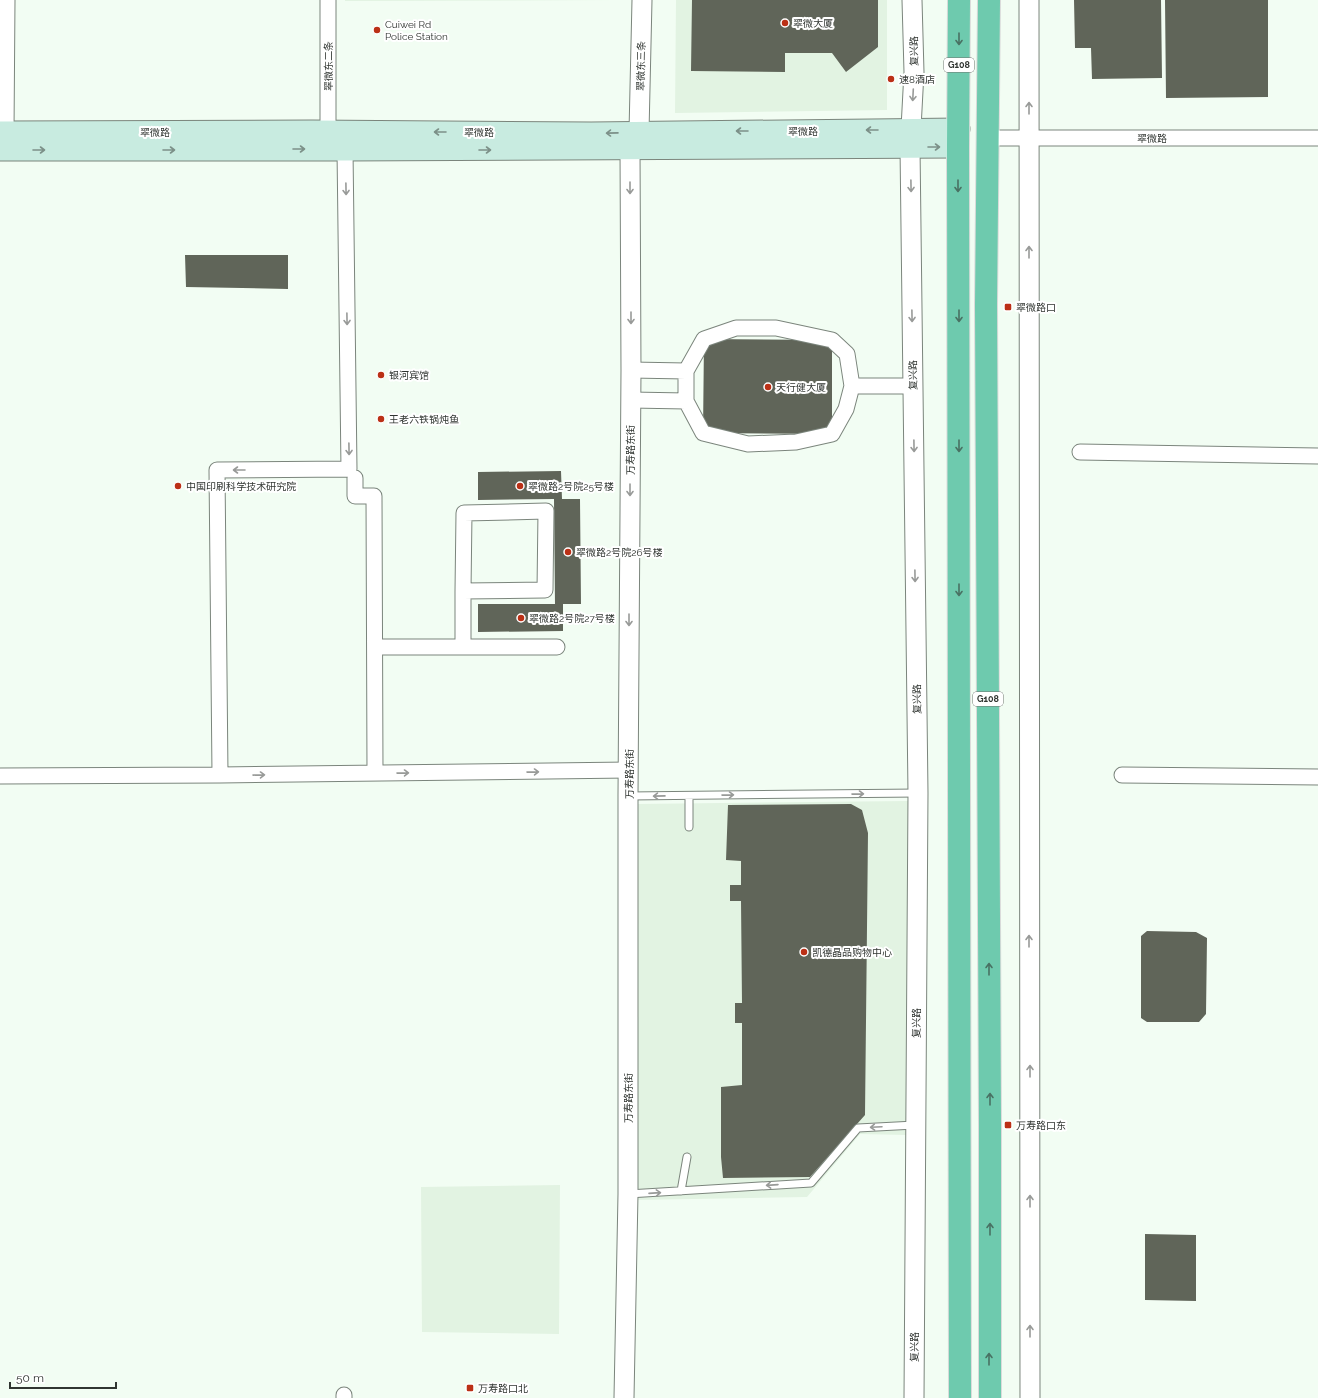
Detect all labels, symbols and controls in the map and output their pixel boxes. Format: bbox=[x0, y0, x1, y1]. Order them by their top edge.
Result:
marker: 翠微大厦 bbox=[780, 18, 790, 28]
place label: 翠微大厦 bbox=[793, 18, 833, 29]
place label: Cuiwei Rd Police Station bbox=[385, 19, 448, 42]
marker: Cuiwei Rd Police Station bbox=[372, 25, 382, 35]
one-way arrow bbox=[955, 32, 963, 45]
street label: 复兴路 bbox=[908, 36, 920, 66]
street label: 翠微东二条 bbox=[323, 41, 334, 91]
street label: 翠微东三条 bbox=[635, 41, 647, 91]
road number: G108 bbox=[944, 58, 974, 72]
marker: 速8酒店 bbox=[886, 74, 896, 84]
place label: 速8酒店 bbox=[899, 74, 935, 85]
one-way arrow bbox=[909, 88, 916, 101]
one-way arrow bbox=[1025, 102, 1033, 115]
street label: 翠微路 bbox=[788, 126, 818, 137]
one-way arrow bbox=[866, 126, 879, 134]
street label: 翠微路 bbox=[140, 127, 170, 138]
street label: 翠微路 bbox=[464, 127, 494, 138]
one-way arrow bbox=[736, 127, 749, 135]
one-way arrow bbox=[434, 128, 447, 136]
one-way arrow bbox=[606, 129, 619, 136]
street label: 翠微路 bbox=[1137, 133, 1167, 144]
one-way arrow bbox=[927, 143, 940, 151]
one-way arrow bbox=[292, 145, 305, 153]
one-way arrow bbox=[32, 146, 45, 154]
one-way arrow bbox=[162, 146, 175, 154]
one-way arrow bbox=[478, 146, 491, 154]
one-way arrow bbox=[907, 179, 914, 192]
one-way arrow bbox=[954, 179, 962, 192]
one-way arrow bbox=[626, 181, 634, 194]
one-way arrow bbox=[342, 182, 349, 195]
one-way arrow bbox=[1025, 246, 1033, 259]
marker: 翠微路口 bbox=[1003, 302, 1013, 312]
place label: 翠微路口 bbox=[1016, 302, 1056, 313]
one-way arrow bbox=[908, 309, 916, 322]
one-way arrow bbox=[955, 309, 963, 322]
one-way arrow bbox=[627, 311, 635, 324]
one-way arrow bbox=[343, 312, 351, 325]
street label: 复兴路 bbox=[907, 360, 919, 390]
marker: 银河宾馆 bbox=[376, 370, 386, 380]
place label: 银河宾馆 bbox=[389, 370, 429, 381]
marker: 天行健大厦 bbox=[763, 382, 773, 392]
place label: 天行健大厦 bbox=[776, 382, 826, 393]
marker: 王老六铁锅炖鱼 bbox=[376, 414, 386, 424]
place label: 王老六铁锅炖鱼 bbox=[389, 414, 459, 425]
street label: 万寿路东街 bbox=[625, 425, 636, 475]
one-way arrow bbox=[910, 439, 918, 452]
one-way arrow bbox=[955, 439, 963, 452]
one-way arrow bbox=[345, 442, 353, 455]
one-way arrow bbox=[233, 466, 246, 474]
marker: 中国印刷科学技术研究院 bbox=[173, 481, 183, 491]
place label: 中国印刷科学技术研究院 bbox=[186, 481, 296, 492]
marker: 翠微路2号院25号楼 bbox=[515, 481, 525, 491]
place label: 翠微路2号院25号楼 bbox=[528, 481, 614, 492]
one-way arrow bbox=[626, 483, 634, 496]
marker: 翠微路2号院26号楼 bbox=[563, 547, 573, 557]
place label: 翠微路2号院26号楼 bbox=[576, 547, 662, 558]
one-way arrow bbox=[911, 569, 919, 582]
one-way arrow bbox=[955, 583, 963, 596]
marker: 翠微路2号院27号楼 bbox=[516, 613, 526, 623]
place label: 翠微路2号院27号楼 bbox=[529, 613, 615, 624]
one-way arrow bbox=[626, 613, 633, 626]
street label: 复兴路 bbox=[911, 684, 923, 714]
road number: G108 bbox=[973, 692, 1003, 706]
street label: 万寿路东街 bbox=[624, 749, 635, 799]
one-way arrow bbox=[526, 768, 539, 775]
one-way arrow bbox=[396, 769, 409, 777]
one-way arrow bbox=[252, 771, 265, 779]
one-way arrow bbox=[851, 790, 864, 798]
one-way arrow bbox=[721, 791, 734, 799]
one-way arrow bbox=[653, 792, 666, 800]
one-way arrow bbox=[1025, 935, 1033, 948]
marker: 凯德晶品购物中心 bbox=[799, 947, 809, 957]
place label: 凯德晶品购物中心 bbox=[812, 947, 892, 958]
one-way arrow bbox=[985, 963, 993, 976]
street label: 复兴路 bbox=[911, 1008, 922, 1038]
one-way arrow bbox=[1026, 1065, 1034, 1078]
street label: 万寿路东街 bbox=[623, 1073, 634, 1123]
one-way arrow bbox=[986, 1093, 994, 1106]
marker: 万寿路口东 bbox=[1003, 1120, 1013, 1130]
place label: 万寿路口东 bbox=[1016, 1120, 1066, 1131]
one-way arrow bbox=[870, 1123, 883, 1130]
one-way arrow bbox=[766, 1182, 779, 1189]
one-way arrow bbox=[648, 1189, 661, 1196]
one-way arrow bbox=[1026, 1195, 1034, 1208]
one-way arrow bbox=[986, 1223, 994, 1236]
one-way arrow bbox=[1026, 1325, 1034, 1338]
street label: 复兴路 bbox=[909, 1332, 920, 1362]
one-way arrow bbox=[985, 1353, 993, 1366]
scale bar bbox=[10, 1364, 116, 1390]
text: 50 m bbox=[16, 1371, 44, 1385]
marker: 万寿路口北 bbox=[465, 1383, 475, 1393]
place label: 万寿路口北 bbox=[478, 1383, 528, 1394]

